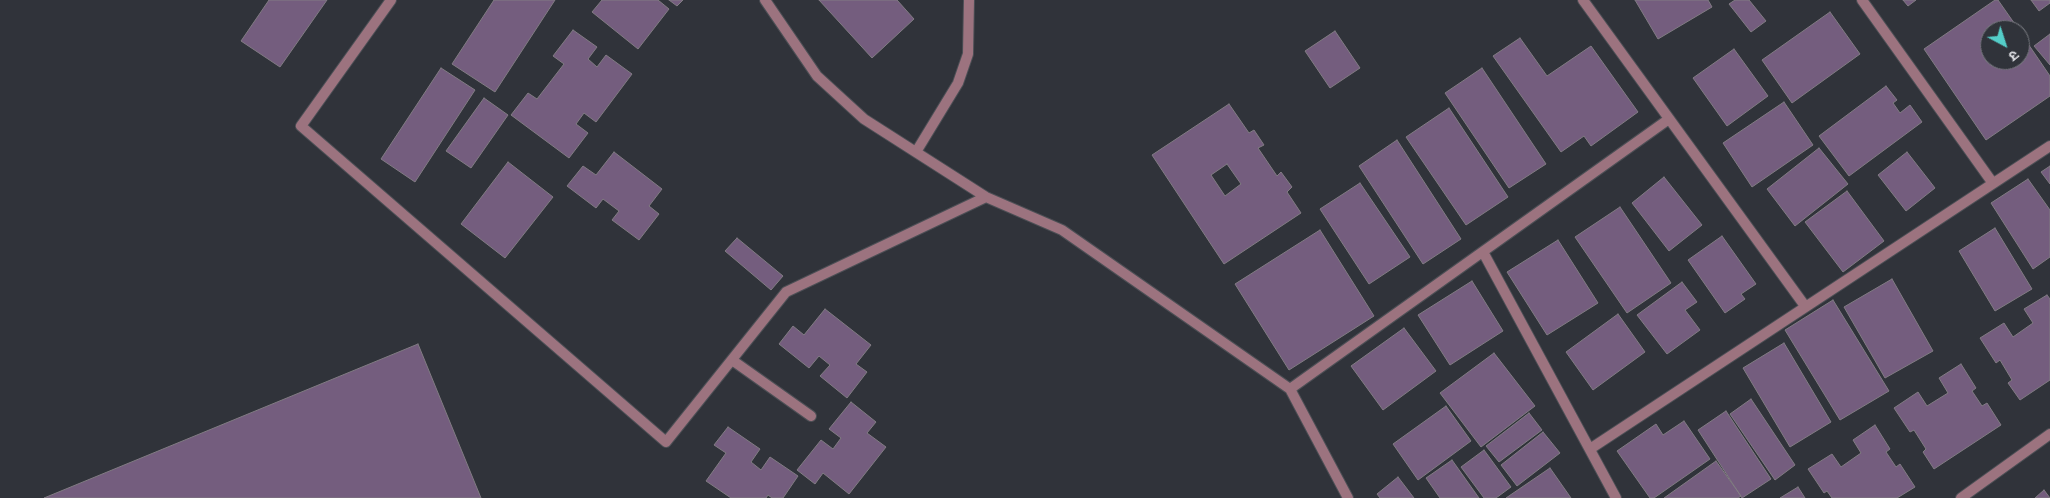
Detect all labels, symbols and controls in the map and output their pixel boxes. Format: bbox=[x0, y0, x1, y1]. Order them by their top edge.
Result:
north arrow bbox=[1980, 20, 2030, 70]
text: उ bbox=[2006, 47, 2023, 65]

